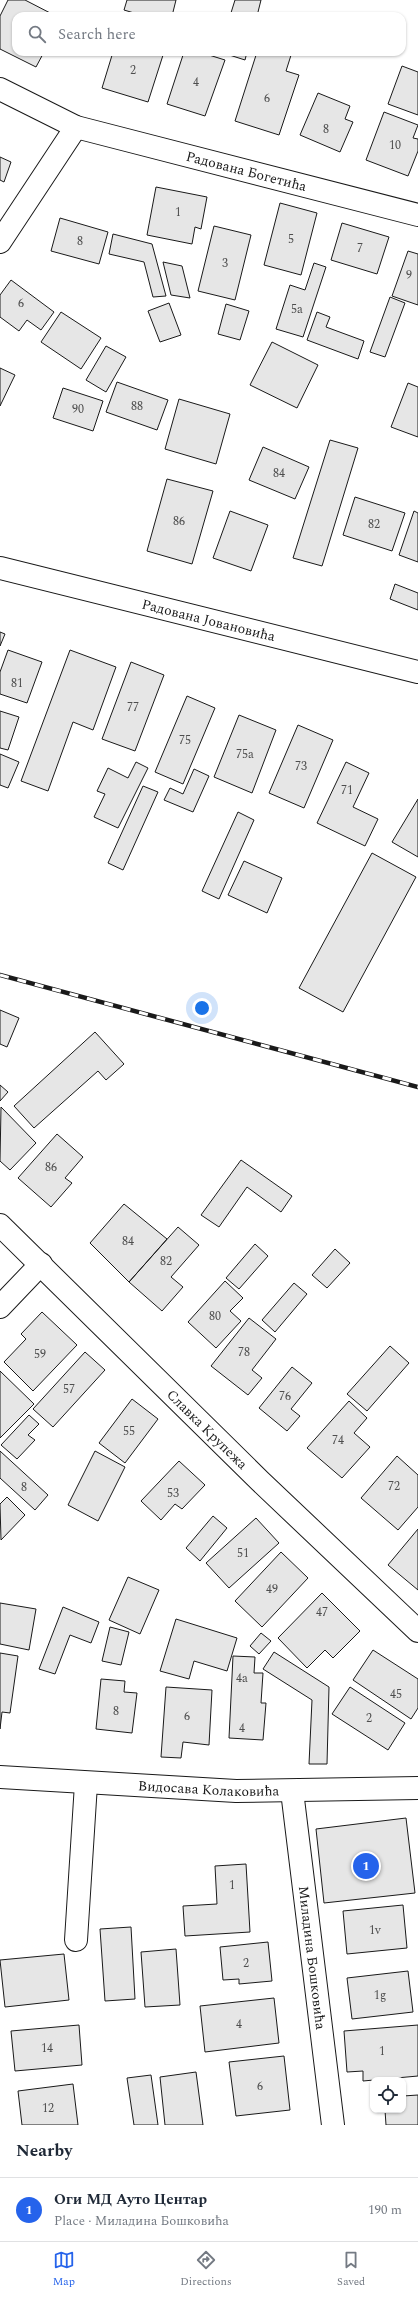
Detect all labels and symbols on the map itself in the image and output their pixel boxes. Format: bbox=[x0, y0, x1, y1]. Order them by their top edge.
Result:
house number: 2 bbox=[130, 61, 136, 80]
house number: 4 bbox=[193, 73, 199, 92]
house number: 6 bbox=[264, 89, 270, 108]
house number: 8 bbox=[323, 120, 329, 139]
house number: 10 bbox=[389, 136, 401, 155]
street label: Радована Богетића bbox=[184, 145, 309, 197]
house number: 1 bbox=[175, 203, 181, 222]
house number: 5 bbox=[288, 230, 294, 249]
house number: 8 bbox=[77, 232, 83, 251]
house number: 7 bbox=[357, 239, 363, 258]
house number: 3 bbox=[222, 254, 228, 273]
house number: 9 bbox=[406, 266, 412, 285]
house number: 6 bbox=[18, 294, 24, 313]
house number: 5a bbox=[291, 300, 303, 319]
house number: 88 bbox=[131, 397, 143, 416]
house number: 90 bbox=[72, 400, 84, 419]
house number: 84 bbox=[273, 464, 285, 483]
house number: 86 bbox=[173, 512, 185, 531]
house number: 82 bbox=[368, 515, 380, 534]
street label: Радована Јовановића bbox=[140, 593, 278, 647]
house number: 81 bbox=[11, 674, 23, 693]
house number: 77 bbox=[127, 698, 139, 717]
house number: 75 bbox=[179, 731, 191, 750]
house number: 75a bbox=[236, 745, 254, 764]
house number: 73 bbox=[295, 757, 307, 776]
house number: 71 bbox=[341, 781, 353, 800]
your location bbox=[192, 998, 212, 1018]
house number: 86 bbox=[45, 1158, 57, 1177]
house number: 84 bbox=[122, 1232, 134, 1251]
house number: 82 bbox=[160, 1252, 172, 1271]
house number: 80 bbox=[209, 1307, 221, 1326]
house number: 78 bbox=[238, 1343, 250, 1362]
house number: 59 bbox=[34, 1345, 46, 1364]
house number: 57 bbox=[63, 1380, 75, 1399]
street label: Славка Крупежа bbox=[162, 1384, 253, 1474]
house number: 76 bbox=[279, 1387, 291, 1406]
house number: 55 bbox=[123, 1422, 135, 1441]
house number: 74 bbox=[332, 1431, 344, 1450]
house number: 72 bbox=[388, 1477, 400, 1496]
house number: 8 bbox=[21, 1478, 27, 1497]
house number: 53 bbox=[167, 1484, 179, 1503]
house number: 51 bbox=[237, 1544, 249, 1563]
house number: 49 bbox=[266, 1580, 278, 1599]
house number: 47 bbox=[316, 1603, 328, 1622]
house number: 4a bbox=[236, 1669, 248, 1688]
house number: 45 bbox=[390, 1685, 402, 1704]
house number: 8 bbox=[113, 1702, 119, 1721]
house number: 6 bbox=[184, 1707, 190, 1726]
house number: 2 bbox=[366, 1709, 372, 1728]
house number: 4 bbox=[239, 1719, 245, 1738]
street label: Видосава Колаковића bbox=[137, 1775, 280, 1802]
pin: 1 bbox=[353, 1851, 379, 1881]
house number: 1 bbox=[229, 1876, 235, 1895]
street label: Миладина Бошковића bbox=[293, 1885, 332, 2031]
house number: 1v bbox=[369, 1921, 382, 1940]
house number: 2 bbox=[243, 1954, 249, 1973]
house number: 1g bbox=[374, 1986, 386, 2005]
house number: 4 bbox=[236, 2015, 242, 2034]
house number: 14 bbox=[41, 2039, 53, 2058]
house number: 1 bbox=[379, 2042, 385, 2061]
house number: 6 bbox=[257, 2077, 263, 2096]
house number: 12 bbox=[42, 2099, 54, 2118]

